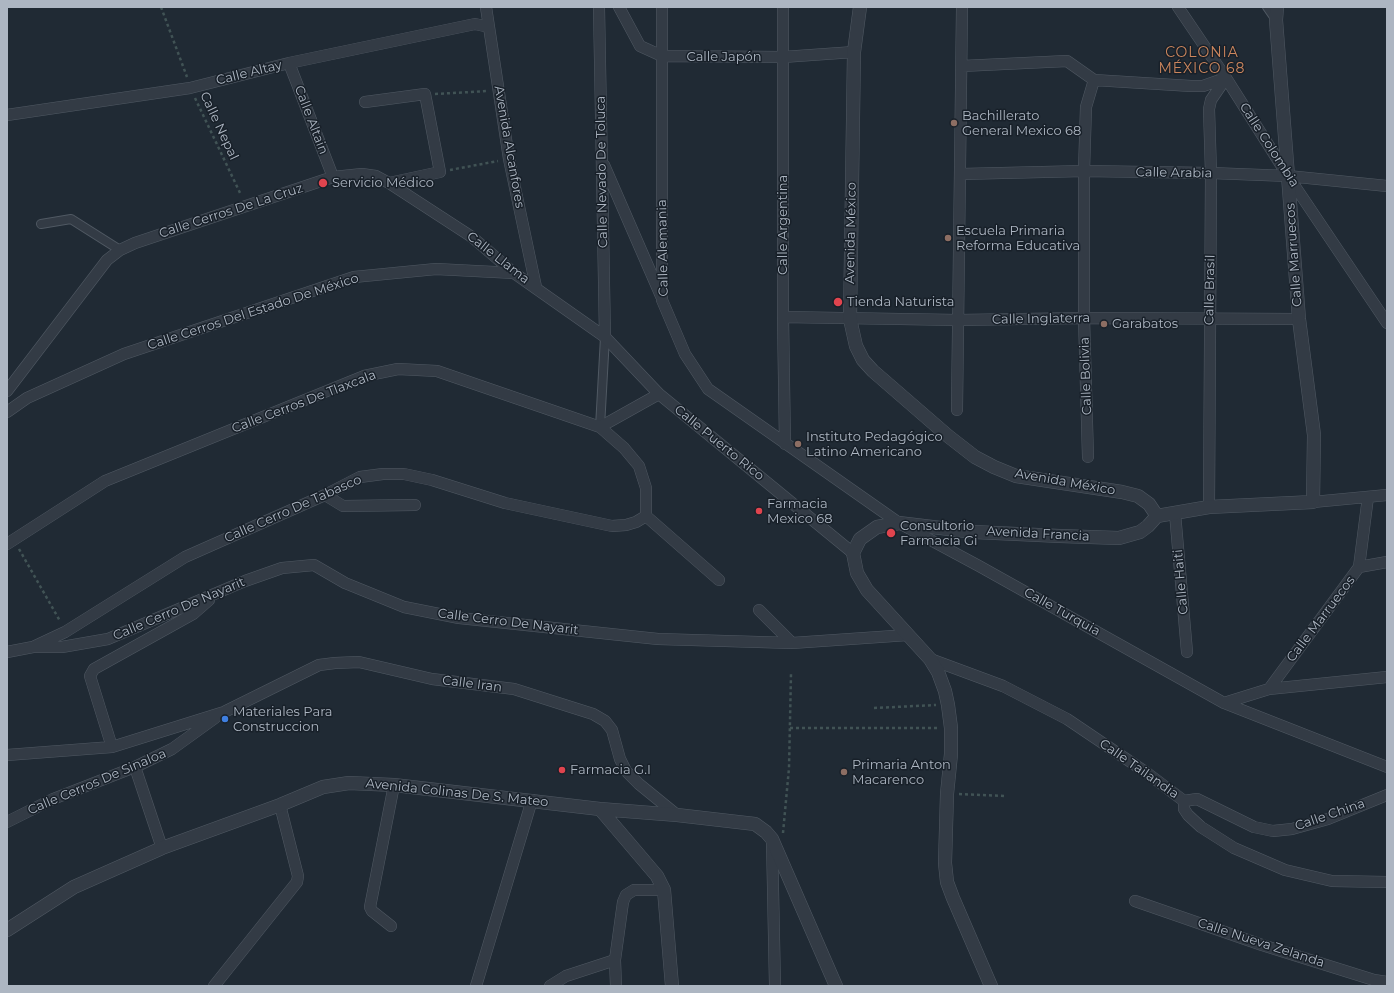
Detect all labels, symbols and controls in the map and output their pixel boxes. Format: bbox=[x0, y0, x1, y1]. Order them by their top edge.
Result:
district label: COLONIA MÉXICO 68 bbox=[1158, 45, 1246, 78]
street label: Calle Japón bbox=[687, 49, 761, 65]
street label: Calle Altay bbox=[214, 57, 284, 89]
street label: Calle Altain bbox=[291, 83, 331, 157]
street label: Avenida Alcanfores bbox=[491, 85, 527, 209]
street label: Calle Nepal bbox=[196, 89, 242, 163]
street label: Calle Nevado De Toluca bbox=[593, 96, 611, 248]
street label: Calle Colombia bbox=[1236, 100, 1302, 190]
place label: Bachillerato General Mexico 68 bbox=[962, 108, 1081, 139]
marker: Bachillerato General Mexico 68 bbox=[949, 118, 959, 128]
street label: Calle Arabia bbox=[1136, 165, 1212, 181]
place label: Servicio Médico bbox=[332, 175, 434, 191]
street label: Calle Argentina bbox=[775, 175, 791, 275]
marker: Servicio Médico bbox=[317, 177, 329, 189]
street label: Calle Cerros De La Cruz bbox=[157, 180, 305, 242]
street label: Avenida México bbox=[842, 182, 860, 284]
street label: Calle Alemania bbox=[654, 199, 672, 297]
street label: Calle Marruecos bbox=[1283, 203, 1305, 307]
place label: Escuela Primaria Reforma Educativa bbox=[956, 223, 1080, 254]
street label: Calle Llama bbox=[464, 229, 532, 287]
marker: Escuela Primaria Reforma Educativa bbox=[943, 233, 953, 243]
street label: Calle Brasil bbox=[1202, 255, 1218, 325]
street label: Calle Cerros Del Estado De México bbox=[145, 270, 361, 354]
place label: Tienda Naturista bbox=[847, 294, 954, 310]
marker: Tienda Naturista bbox=[832, 296, 844, 308]
street label: Calle Inglaterra bbox=[992, 310, 1090, 328]
place label: Garabatos bbox=[1112, 316, 1178, 332]
marker: Garabatos bbox=[1099, 319, 1109, 329]
street label: Calle Bolivia bbox=[1077, 337, 1095, 415]
street label: Calle Cerros De Tlaxcala bbox=[230, 367, 378, 437]
street label: Calle Puerto Rico bbox=[671, 402, 767, 484]
place label: Instituto Pedagógico Latino Americano bbox=[806, 429, 943, 460]
marker: Instituto Pedagógico Latino Americano bbox=[793, 439, 803, 449]
street label: Avenida México bbox=[1014, 465, 1116, 499]
street label: Calle Cerro De Tabasco bbox=[222, 472, 364, 546]
place label: Farmacia Mexico 68 bbox=[767, 496, 832, 527]
marker: Farmacia Mexico 68 bbox=[754, 506, 764, 516]
place label: Consultorio Farmacia Gi bbox=[900, 518, 978, 549]
street label: Avenida Francia bbox=[986, 524, 1090, 544]
marker: Consultorio Farmacia Gi bbox=[885, 527, 897, 539]
street label: Calle Haiti bbox=[1170, 549, 1192, 615]
street label: Calle Marruecos bbox=[1284, 573, 1358, 665]
street label: Calle Cerro De Nayarit bbox=[111, 574, 247, 644]
street label: Calle Turquia bbox=[1021, 585, 1103, 639]
street label: Calle Cerro De Nayarit bbox=[437, 606, 579, 638]
street label: Calle Iran bbox=[441, 673, 503, 695]
place label: Materiales Para Construccion bbox=[233, 704, 333, 735]
marker: Materiales Para Construccion bbox=[220, 714, 230, 724]
street label: Calle Tailandia bbox=[1096, 736, 1182, 802]
street label: Calle Cerros De Sinaloa bbox=[25, 746, 169, 818]
place label: Primaria Anton Macarenco bbox=[852, 757, 951, 788]
place label: Farmacia G.I bbox=[570, 762, 651, 778]
marker: Farmacia G.I bbox=[557, 765, 567, 775]
marker: Primaria Anton Macarenco bbox=[839, 767, 849, 777]
street label: Avenida Colinas De S. Mateo bbox=[365, 776, 549, 810]
street label: Calle China bbox=[1293, 796, 1367, 834]
street label: Calle Nueva Zelanda bbox=[1196, 915, 1326, 971]

